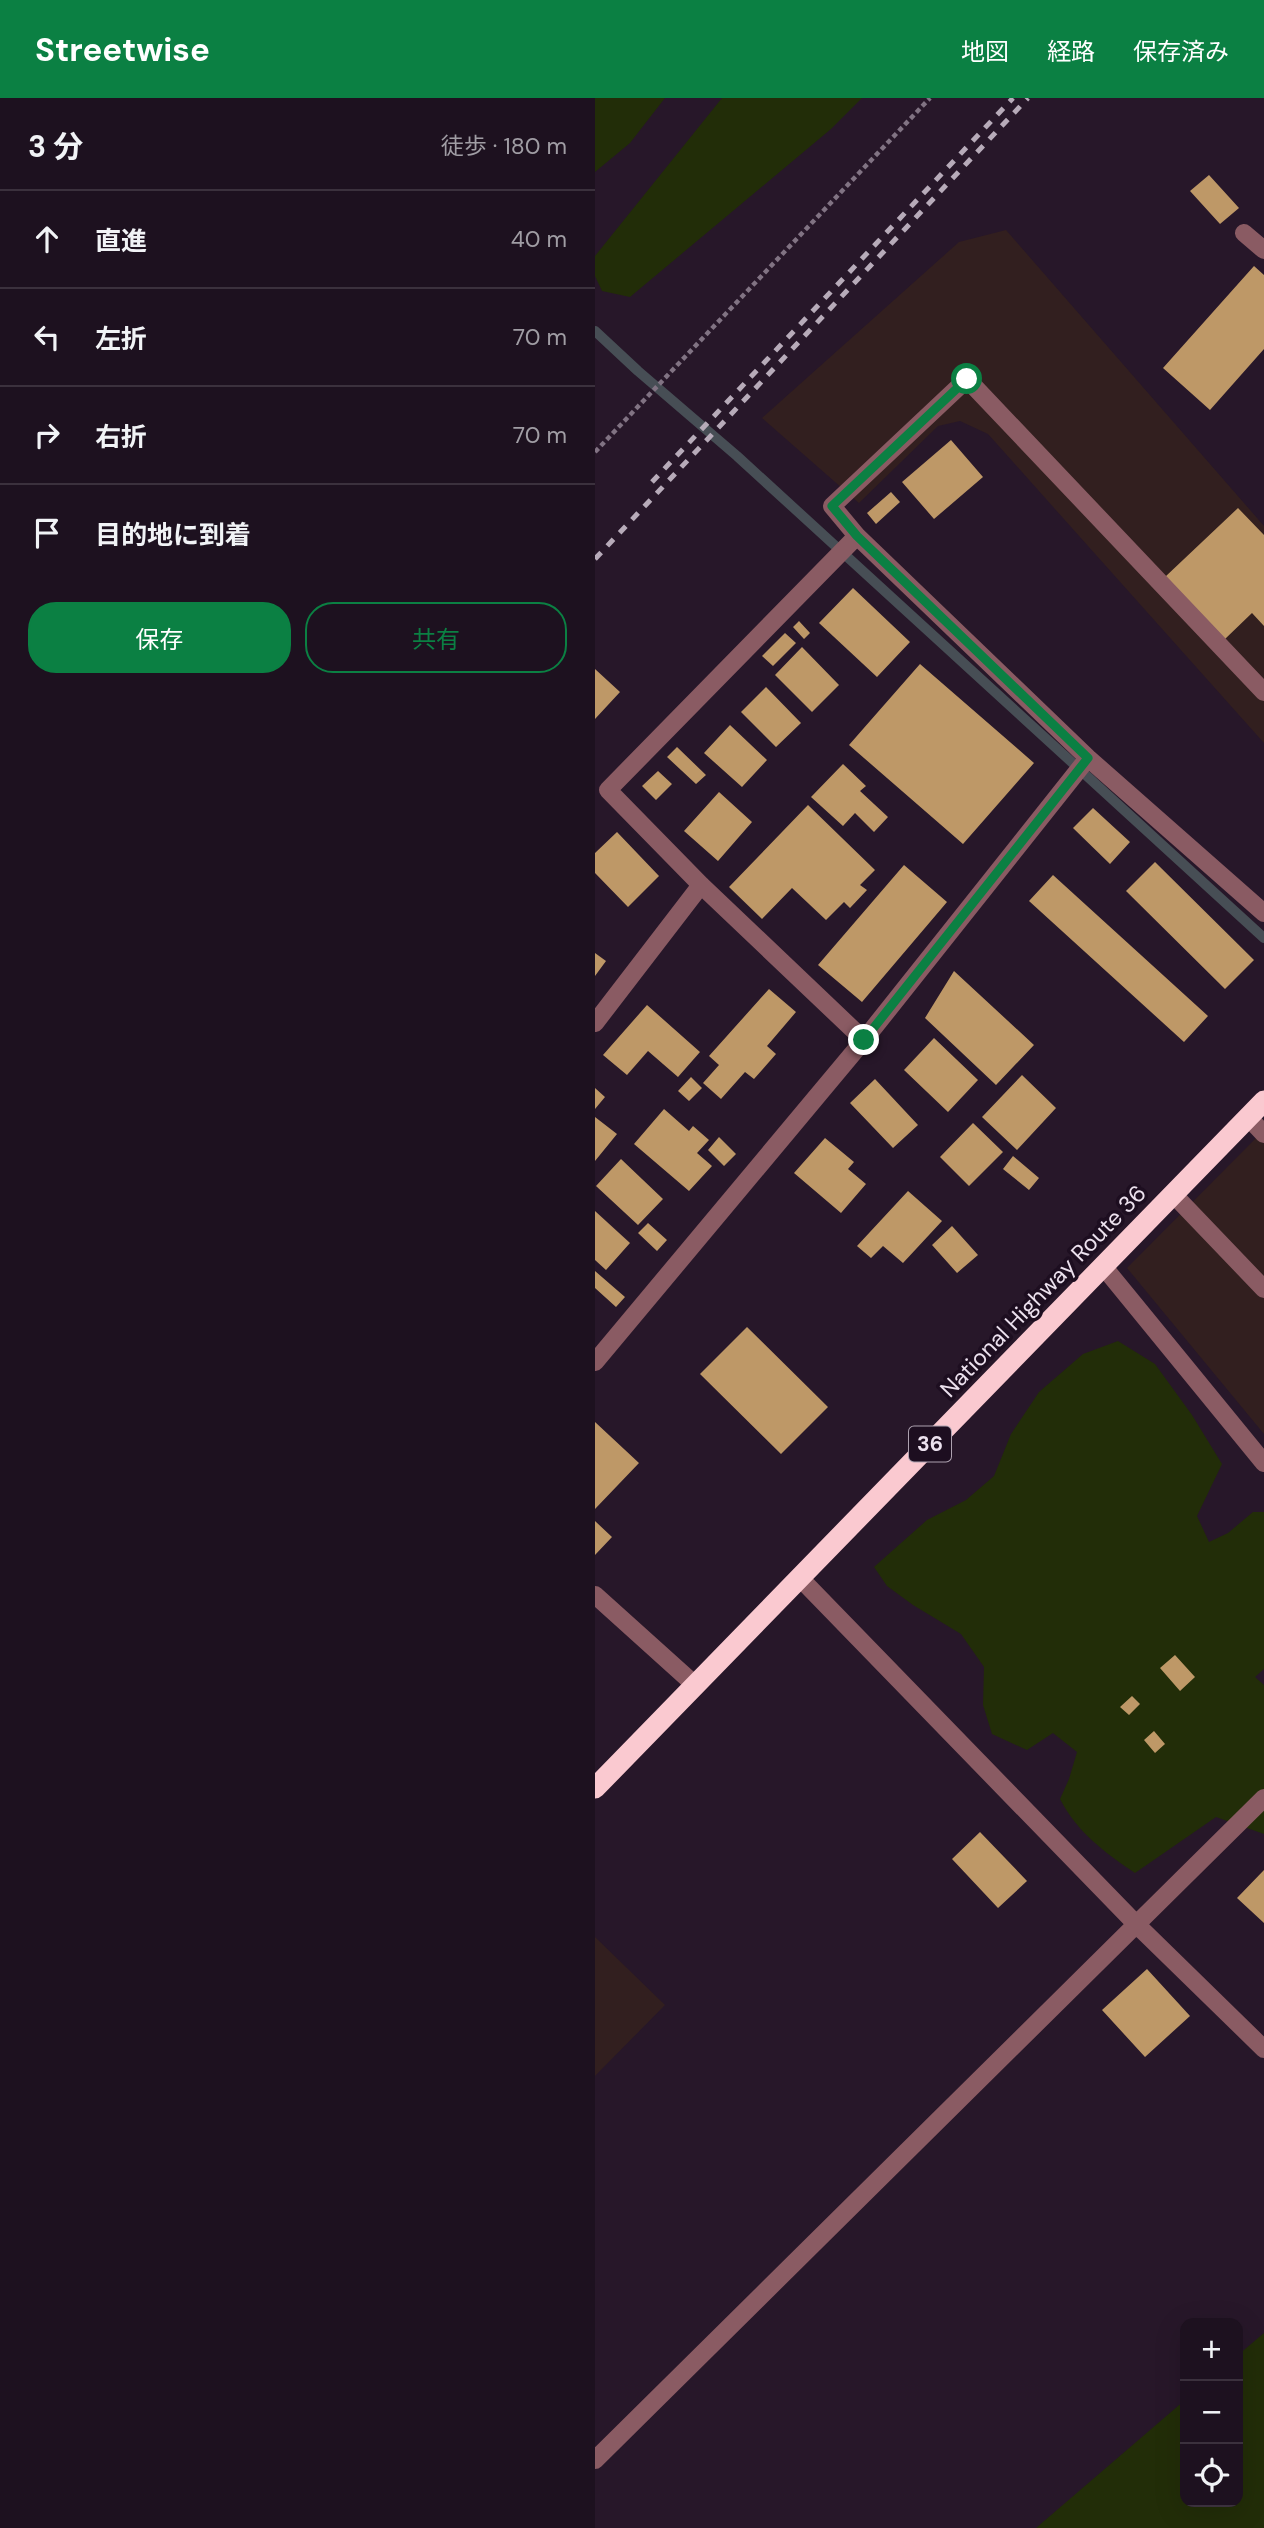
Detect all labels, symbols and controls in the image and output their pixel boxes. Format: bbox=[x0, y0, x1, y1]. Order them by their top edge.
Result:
text: Streetwise bbox=[35, 28, 210, 71]
text: 地図 bbox=[961, 36, 1009, 67]
text: 経路 bbox=[1047, 36, 1095, 67]
text: 保存済み bbox=[1133, 36, 1229, 67]
text: 3 分 bbox=[28, 127, 83, 166]
text: 徒歩 · 180 m bbox=[441, 131, 567, 161]
icon: ahead bbox=[28, 220, 66, 258]
text: 直進 bbox=[95, 224, 147, 258]
text: 40 m bbox=[511, 224, 567, 254]
icon: left bbox=[28, 318, 66, 356]
text: 左折 bbox=[95, 322, 147, 356]
text: 70 m bbox=[513, 322, 567, 352]
route start bbox=[951, 363, 982, 394]
icon: right bbox=[28, 416, 66, 454]
text: 右折 bbox=[95, 420, 147, 454]
text: 70 m bbox=[513, 420, 567, 450]
icon: arrive bbox=[28, 514, 66, 552]
text: 目的地に到着 bbox=[95, 518, 251, 552]
button: 保存 bbox=[28, 602, 291, 673]
button: 共有 bbox=[305, 602, 567, 673]
route end bbox=[848, 1024, 879, 1055]
street label: National Highway Route 36 bbox=[933, 1178, 1153, 1404]
road number: 36 bbox=[909, 1426, 951, 1462]
map controls bbox=[1180, 2318, 1243, 2507]
button: + bbox=[1180, 2318, 1243, 2381]
button: − bbox=[1180, 2381, 1243, 2444]
button: locate bbox=[1180, 2444, 1243, 2507]

